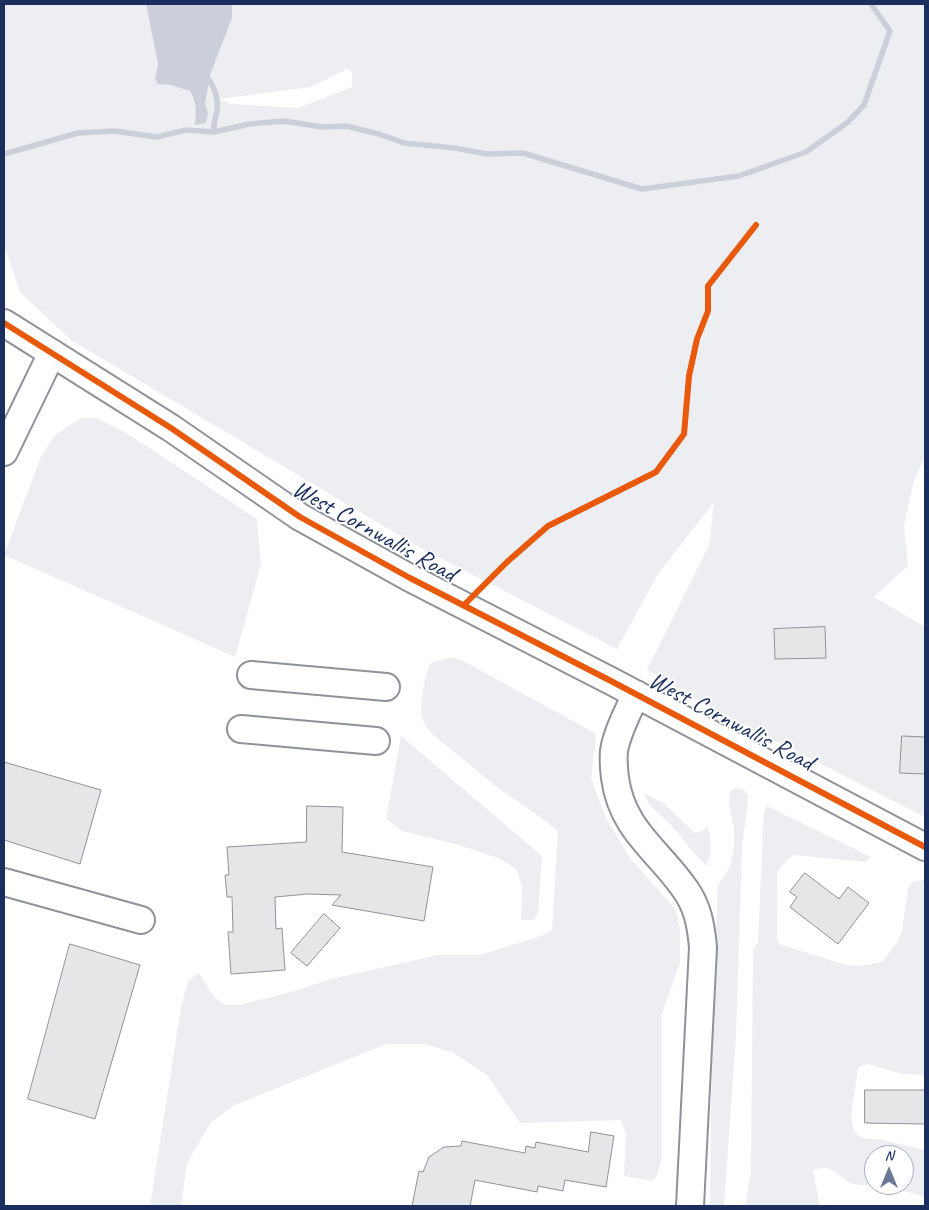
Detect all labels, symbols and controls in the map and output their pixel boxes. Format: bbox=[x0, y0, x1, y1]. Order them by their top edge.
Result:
street label: West Cornwallis Road bbox=[287, 475, 461, 589]
street label: West Cornwallis Road bbox=[643, 666, 819, 778]
north arrow bbox=[864, 1145, 914, 1195]
text: N bbox=[885, 1147, 893, 1164]

